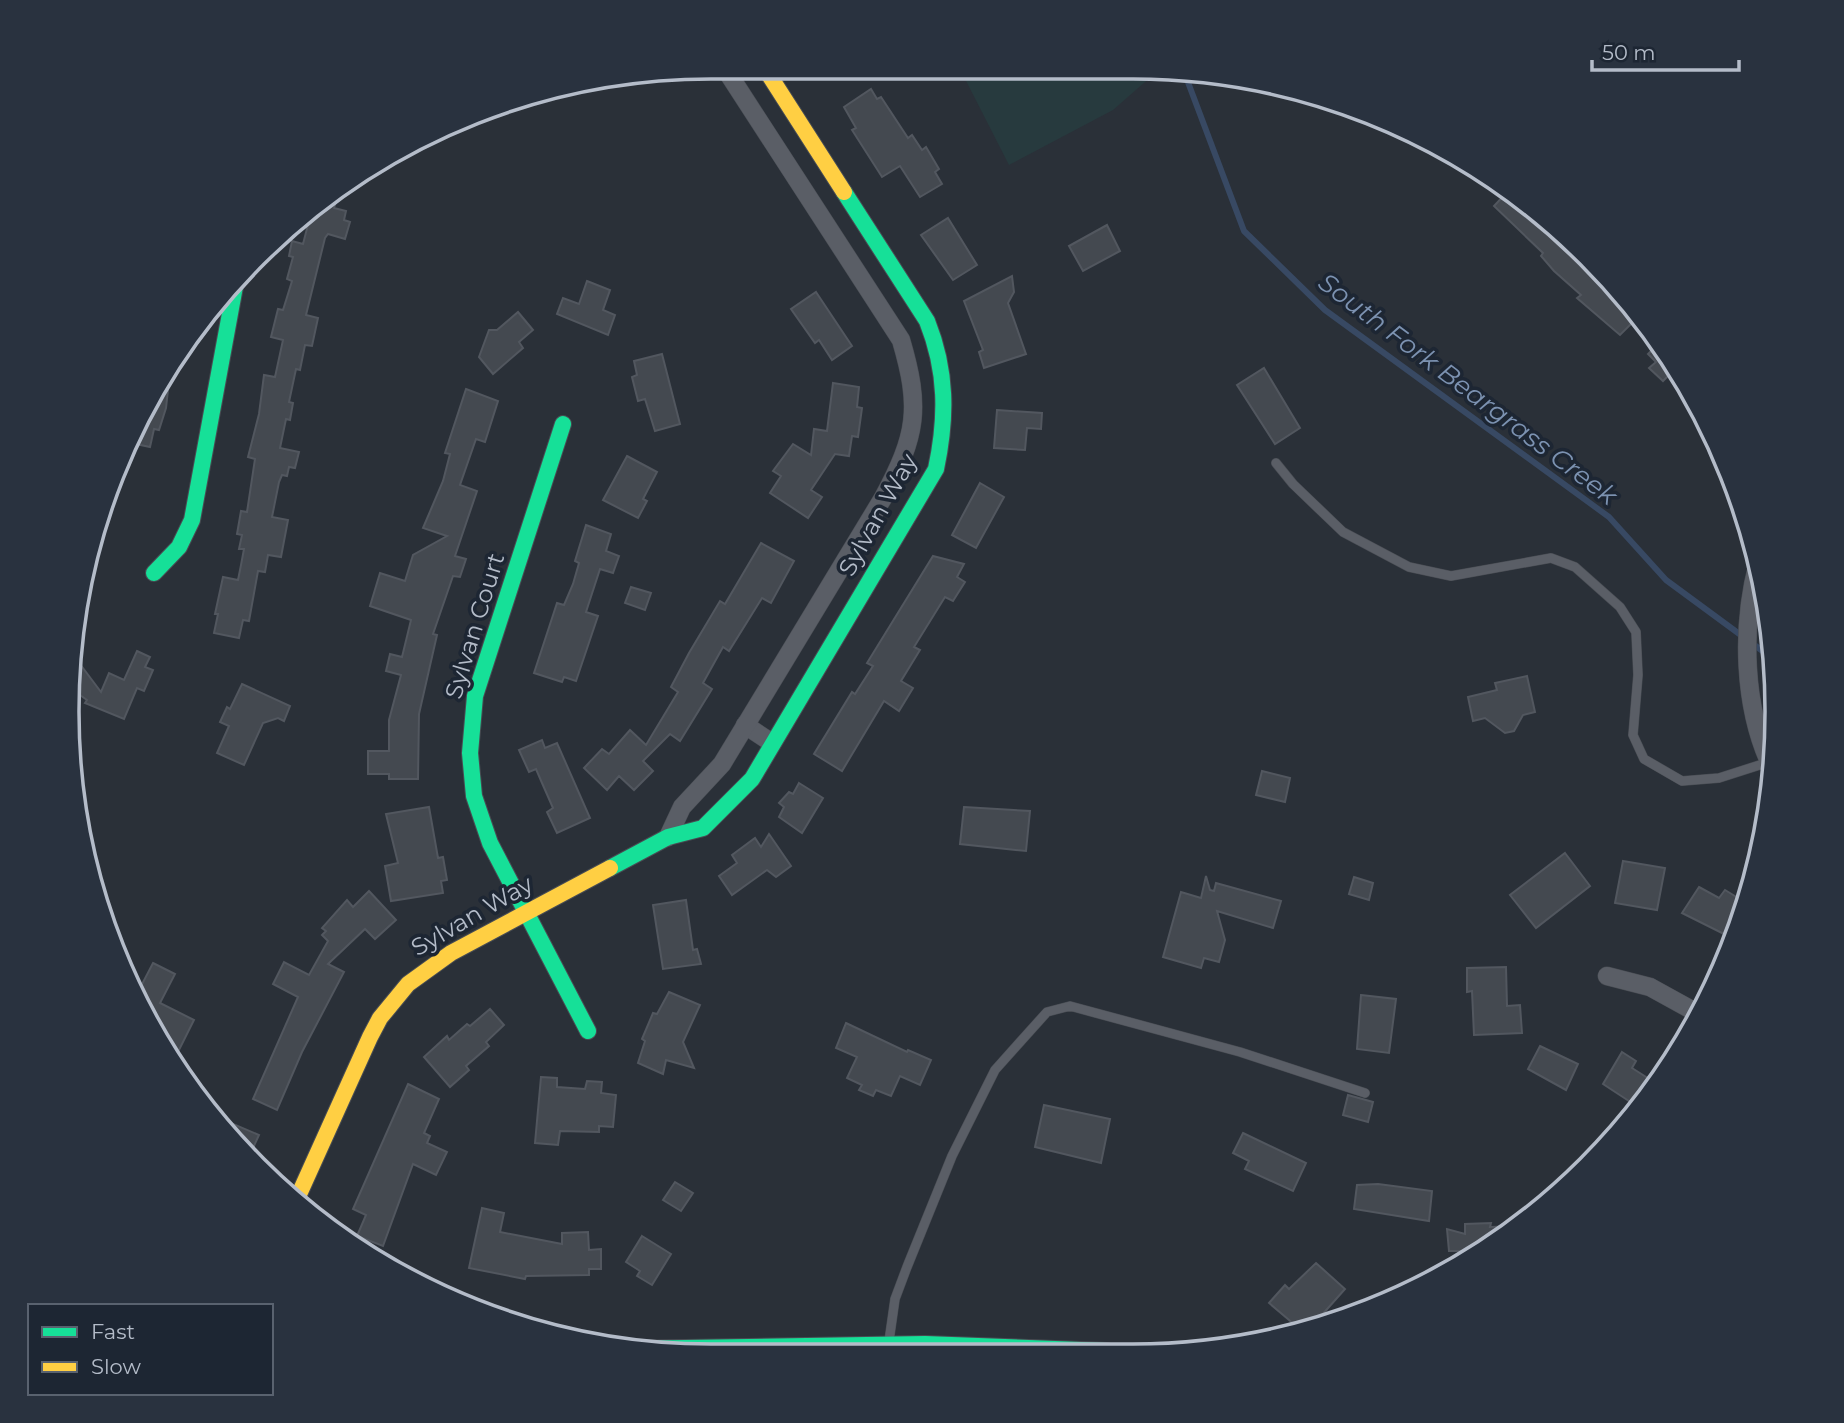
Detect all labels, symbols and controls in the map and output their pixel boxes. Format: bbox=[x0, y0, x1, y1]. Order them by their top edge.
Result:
scale bar bbox=[1592, 28, 1739, 72]
text: 50 m bbox=[1602, 40, 1656, 65]
water label: South Fork Beargrass Creek bbox=[1312, 266, 1625, 513]
street label: Sylvan Way bbox=[832, 448, 923, 581]
street label: Sylvan Court bbox=[439, 549, 511, 702]
street label: Sylvan Way bbox=[406, 869, 538, 962]
legend bbox=[28, 1304, 273, 1395]
text: Fast bbox=[91, 1319, 135, 1344]
text: Slow bbox=[91, 1354, 141, 1379]

